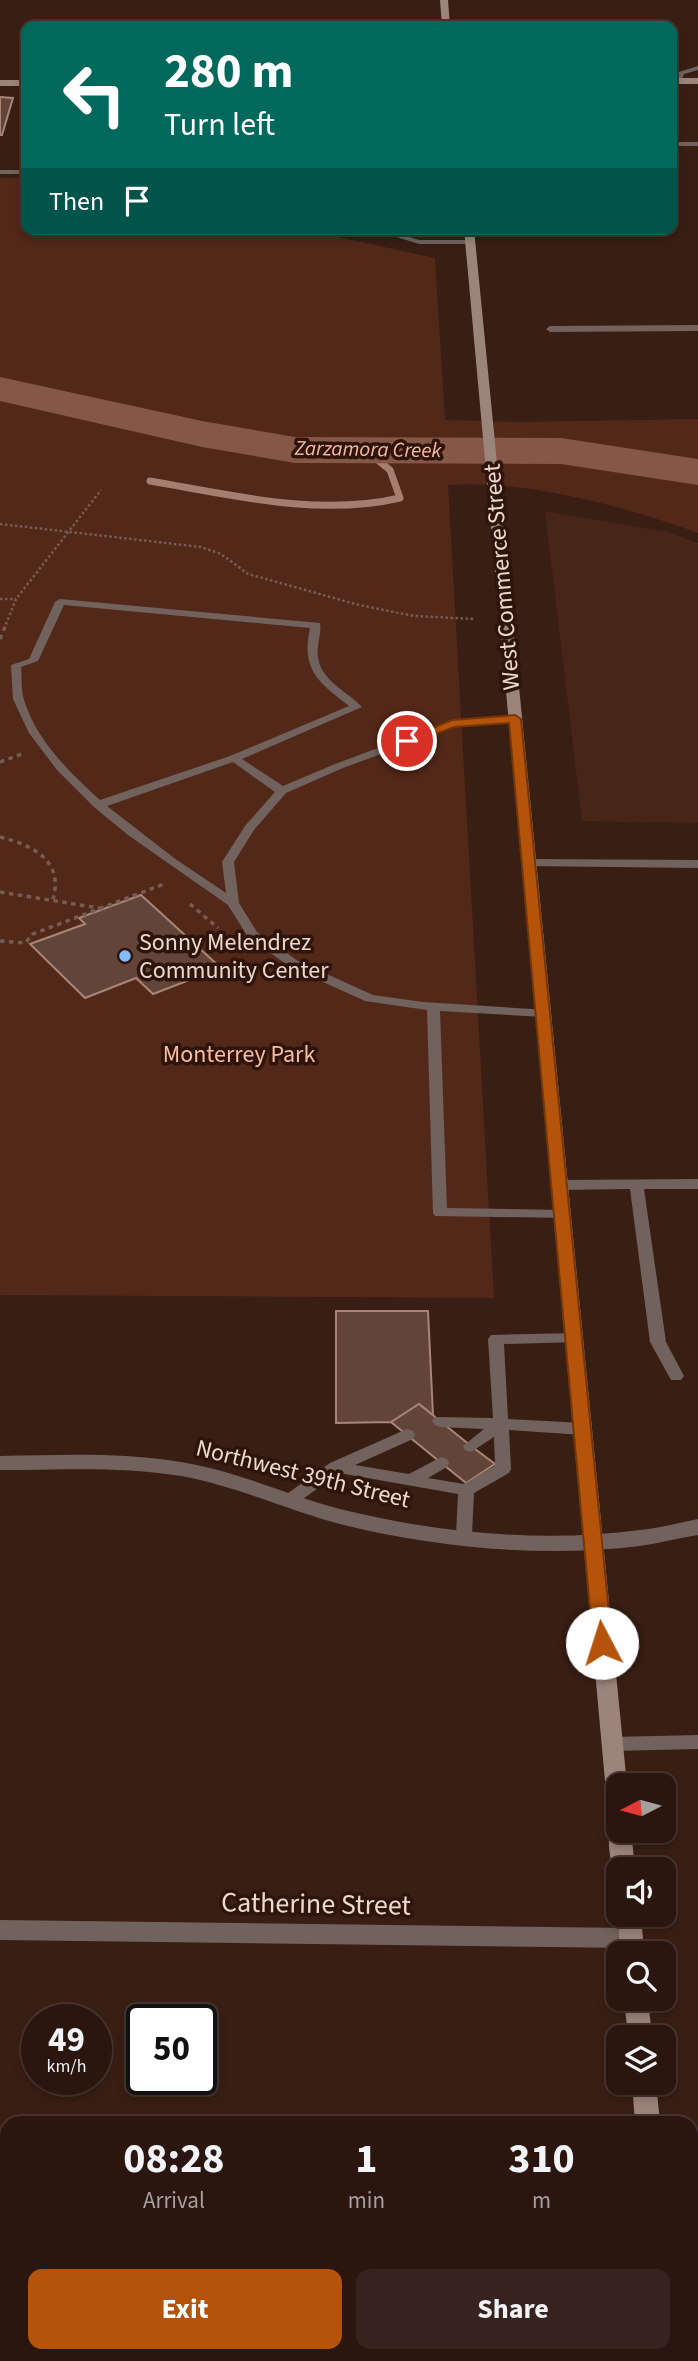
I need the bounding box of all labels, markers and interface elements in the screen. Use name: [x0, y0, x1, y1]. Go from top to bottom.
text: 280 m: [164, 37, 293, 107]
icon: left: [49, 49, 140, 140]
text: Turn left: [164, 102, 275, 148]
icon: arrive: [118, 182, 156, 220]
text: Then: [49, 183, 104, 220]
water label: Zarzamora Creek: [293, 433, 443, 465]
street label: West Commerce Street: [475, 462, 529, 692]
pin: [377, 711, 437, 771]
icon: arrive: [388, 722, 426, 760]
place label: Sonny Melendrez Community Center: [139, 925, 329, 988]
marker: Sonny Melendrez Community Center: [117, 948, 133, 964]
park label: Monterrey Park: [163, 1037, 315, 1072]
street label: Northwest 39th Street: [192, 1430, 414, 1518]
position arrow: [565, 1606, 639, 1680]
north arrow: [606, 1773, 676, 1843]
map controls: [606, 1773, 676, 2095]
button: sound: [606, 1857, 676, 1927]
street label: Catherine Street: [221, 1882, 412, 1926]
button: search: [606, 1941, 676, 2011]
speed limit sign: 50: [126, 2004, 217, 2095]
text: 49: [48, 2015, 85, 2065]
button: layers: [606, 2025, 676, 2095]
text: km/h: [47, 2054, 86, 2079]
text: 08:28: [123, 2129, 225, 2189]
text: 1: [355, 2129, 377, 2189]
text: 310: [508, 2129, 575, 2189]
text: Arrival: [143, 2184, 205, 2217]
text: min: [348, 2184, 385, 2217]
text: m: [532, 2184, 551, 2217]
button: Exit: [28, 2269, 342, 2349]
button: Share: [356, 2269, 670, 2349]

